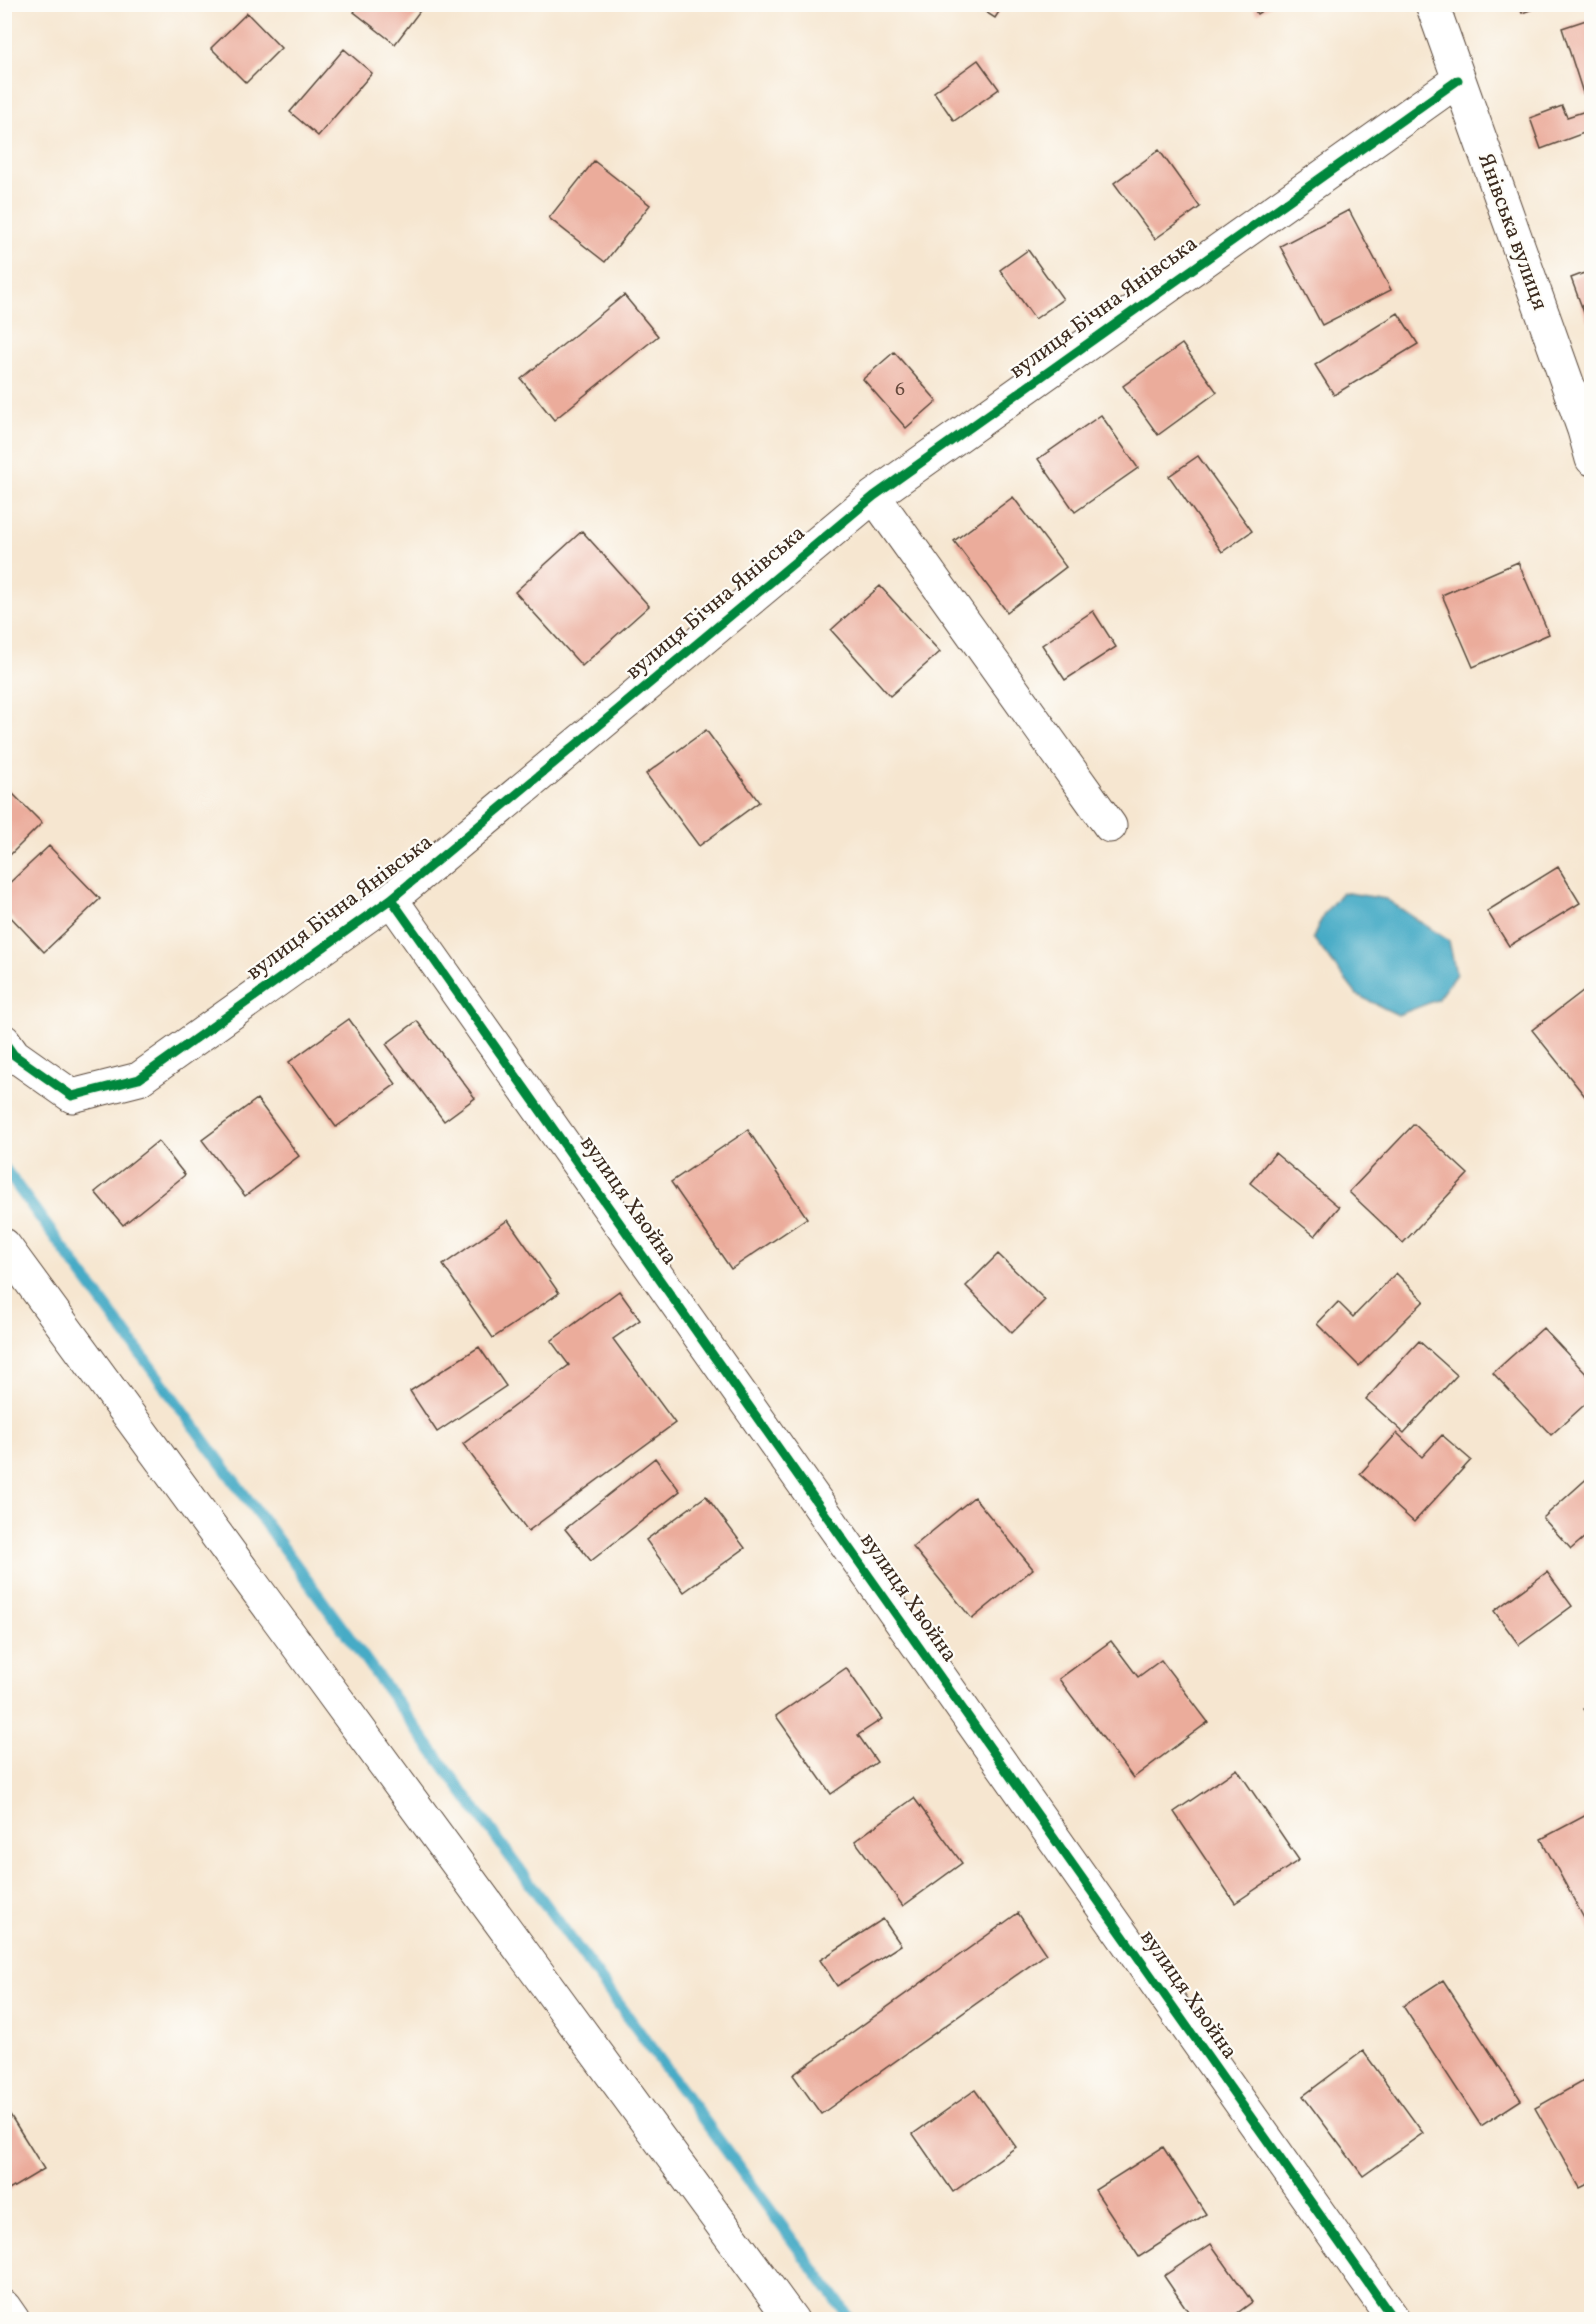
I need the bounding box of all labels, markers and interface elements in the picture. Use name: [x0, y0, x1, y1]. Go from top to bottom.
street label: Янівська вулиця: [1469, 149, 1555, 315]
street label: вулиця Бічна Янівська: [1004, 229, 1205, 387]
house number: 6: [895, 376, 905, 404]
street label: вулиця Бічна Янівська: [620, 518, 813, 687]
street label: вулиця Бічна Янівська: [240, 828, 440, 988]
street label: вулиця Хвойна: [572, 1130, 684, 1272]
street label: вулиця Хвойна: [852, 1527, 964, 1669]
street label: вулиця Хвойна: [1132, 1924, 1244, 2066]

